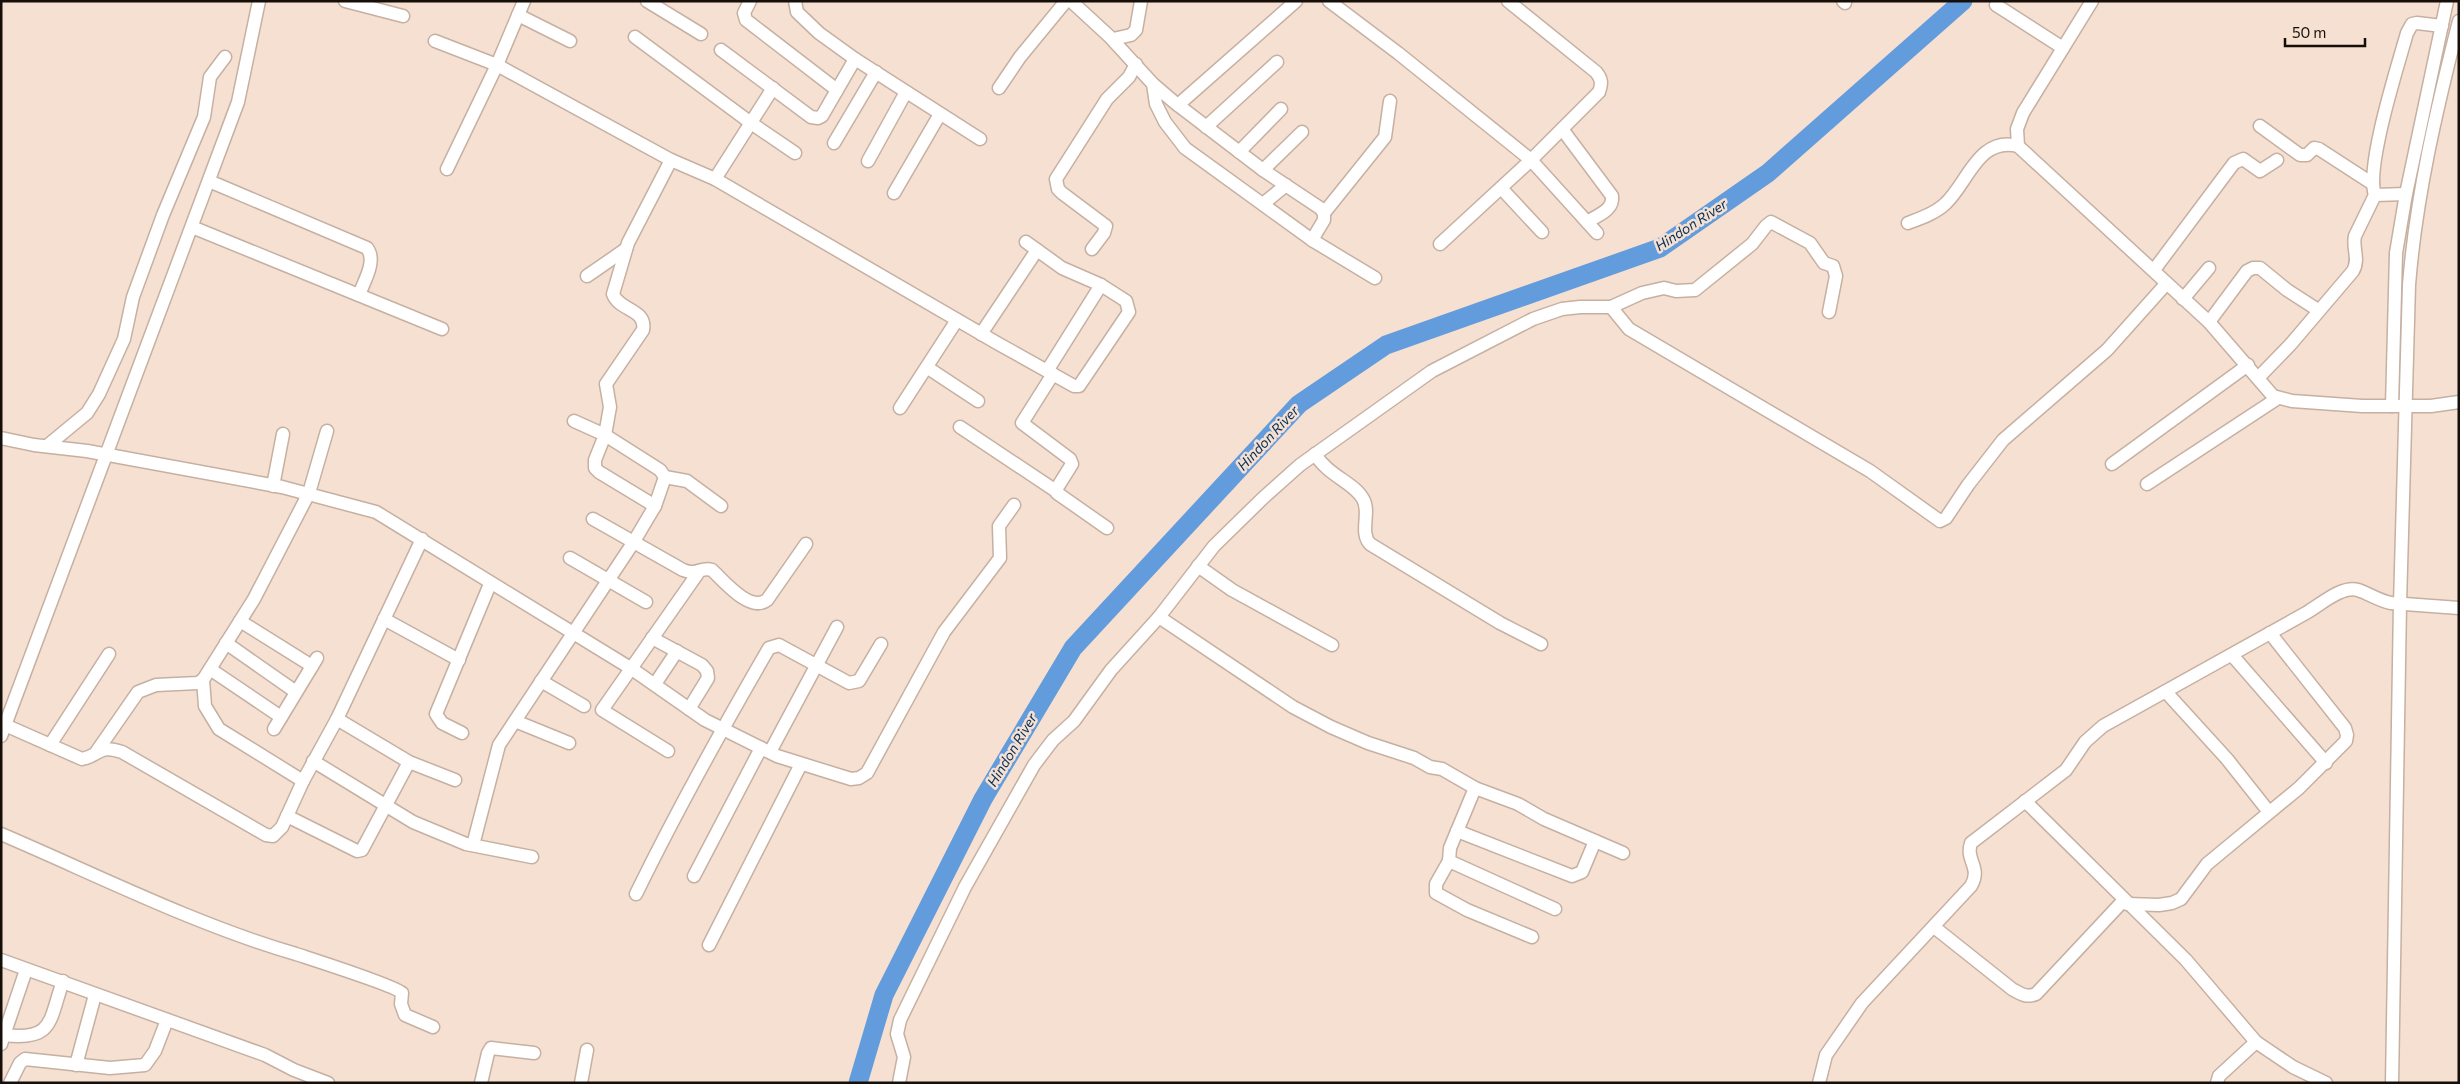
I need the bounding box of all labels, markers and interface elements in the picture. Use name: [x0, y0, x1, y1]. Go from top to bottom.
scale bar: [2285, 15, 2365, 47]
text: 50 m: [2292, 23, 2326, 41]
water label: Hindon River: [1652, 195, 1730, 254]
water label: Hindon River: [1233, 401, 1302, 474]
water label: Hindon River: [983, 710, 1040, 789]

